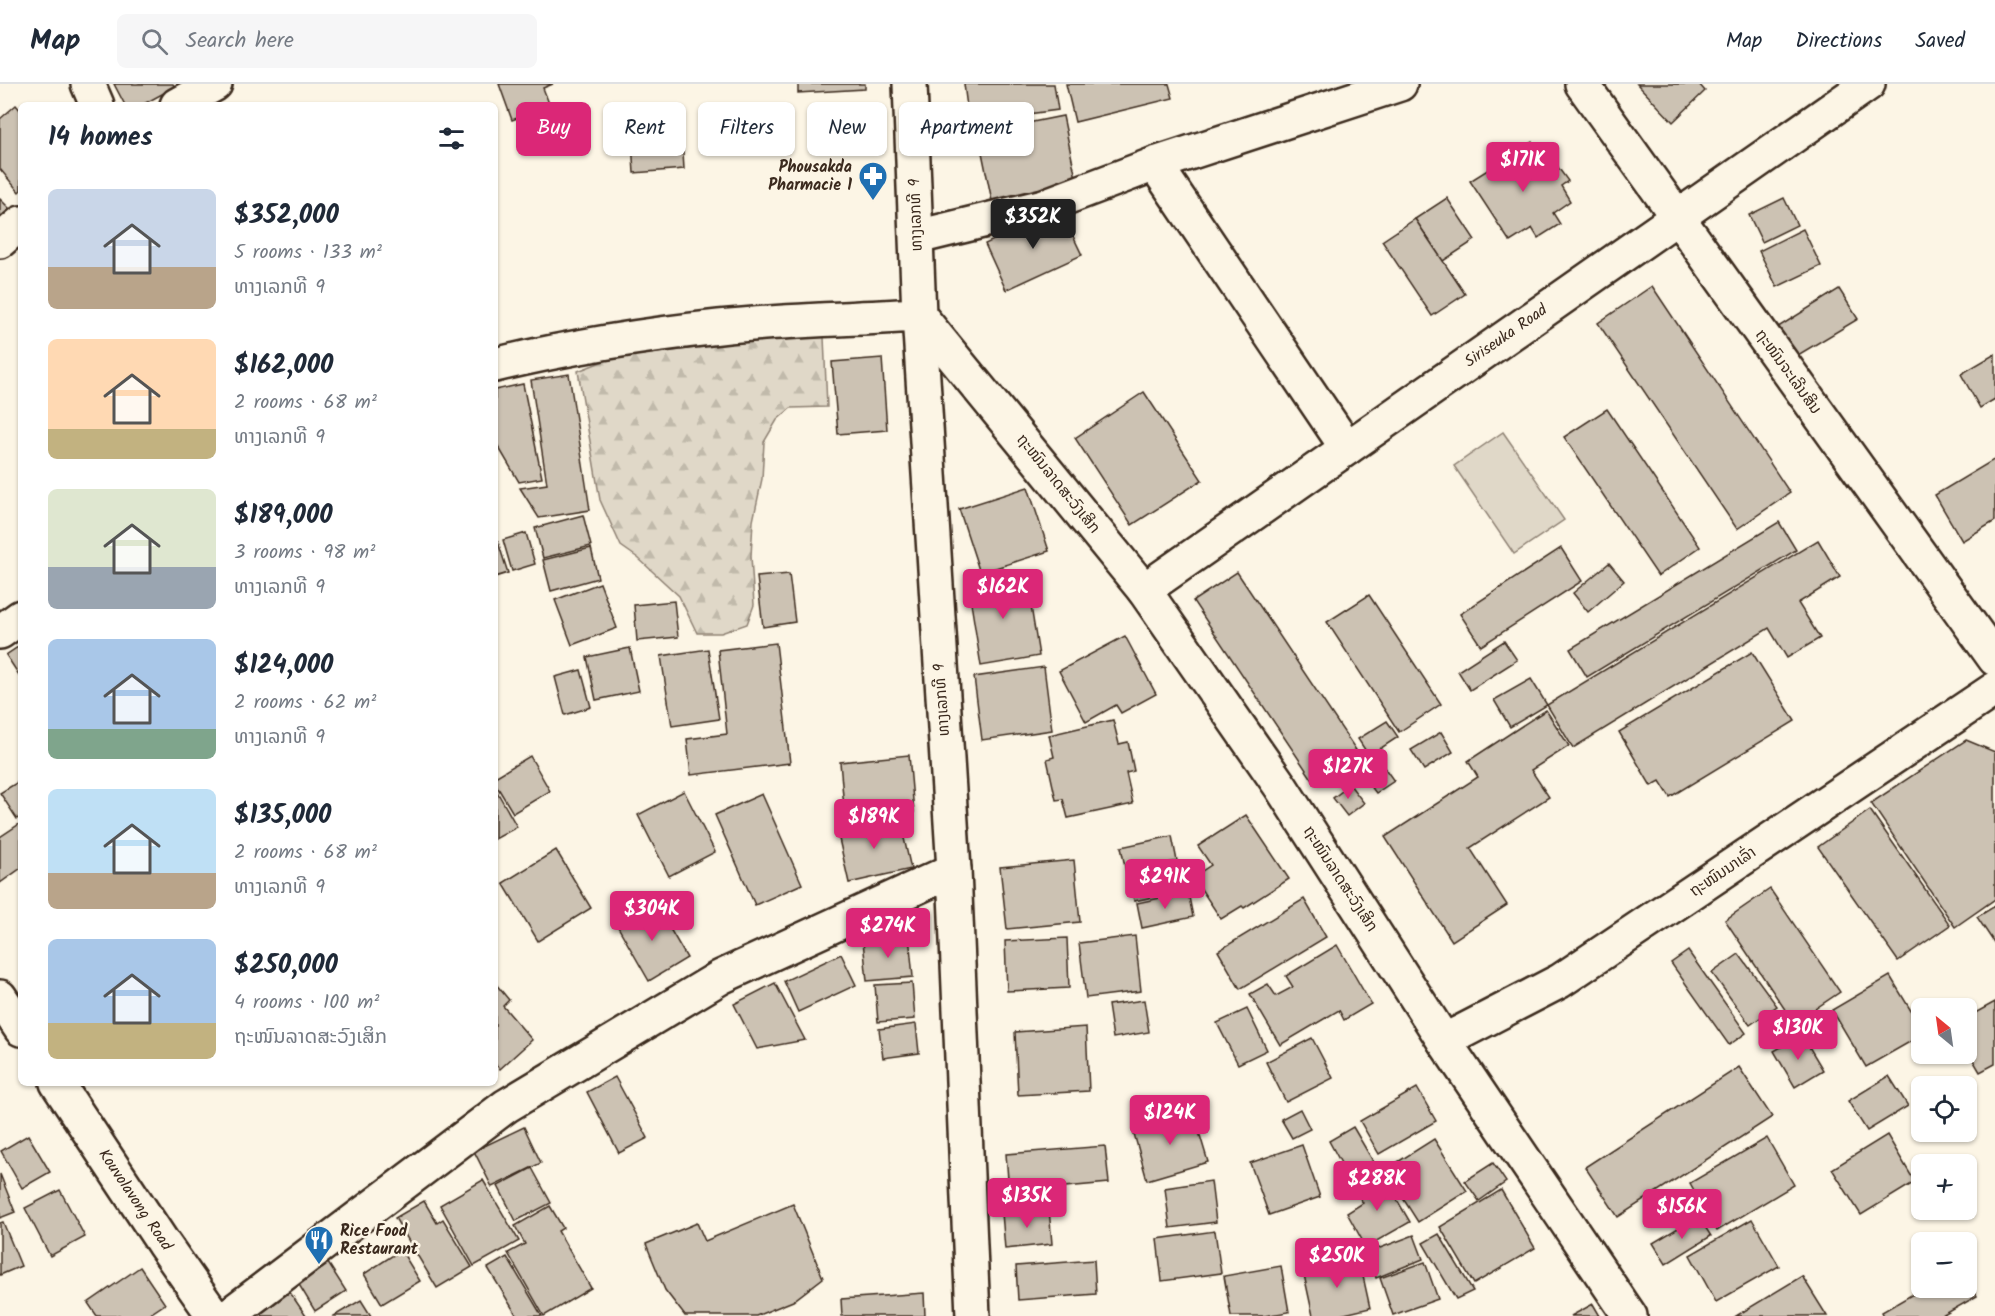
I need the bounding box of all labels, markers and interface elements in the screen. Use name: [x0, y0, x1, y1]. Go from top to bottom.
search box: [117, 14, 537, 68]
text: Map: [30, 19, 81, 64]
text: Search here: [186, 24, 294, 59]
icon: search: [138, 25, 171, 58]
text: Map: [1726, 25, 1762, 58]
text: Directions: [1795, 25, 1882, 58]
text: Saved: [1915, 25, 1965, 58]
chip: Buy: [516, 102, 591, 156]
chip: Rent: [603, 102, 686, 156]
chip: Filters: [698, 102, 795, 156]
chip: New: [807, 102, 887, 156]
chip: Apartment: [899, 102, 1034, 156]
text: 14 homes: [48, 117, 153, 159]
icon: filters: [435, 122, 468, 155]
pin: $171K: [1481, 142, 1565, 193]
text: $171K: [1500, 145, 1546, 177]
place label: Phousakda Pharmacie 1: [768, 155, 852, 198]
pharmacy icon: Phousakda Pharmacie 1: [857, 160, 889, 202]
street label: ທາງເລກທີ 9: [902, 178, 930, 252]
text: $352,000: [234, 195, 339, 237]
pin: $352K: [991, 199, 1075, 250]
text: $352K: [1005, 202, 1061, 234]
icon: home: [96, 213, 168, 285]
text: 5 rooms · 133 m²: [234, 237, 382, 269]
text: ທາງເລກທີ 9: [234, 272, 325, 304]
street label: Siriseuka Road: [1459, 297, 1554, 374]
street label: ຖະໜົນຈະເລີນສິນ: [1748, 324, 1828, 420]
text: $162,000: [234, 345, 333, 387]
icon: home: [96, 363, 168, 435]
text: 2 rooms · 68 m²: [234, 387, 377, 419]
text: ທາງເລກທີ 9: [234, 422, 325, 454]
street label: ຖະໜົນລາດສະວົງເສິກ: [1010, 429, 1106, 539]
text: $189,000: [234, 495, 333, 537]
icon: home: [96, 513, 168, 585]
text: 3 rooms · 98 m²: [234, 537, 375, 569]
pin: $162K: [961, 569, 1045, 620]
text: ທາງເລກທີ 9: [234, 572, 325, 604]
text: $162K: [977, 572, 1029, 604]
text: $124,000: [234, 645, 333, 687]
icon: home: [96, 663, 168, 735]
street label: ທາງເລກທີ 9: [927, 663, 957, 737]
text: 2 rooms · 62 m²: [234, 687, 376, 719]
text: ທາງເລກທີ 9: [234, 722, 325, 754]
pin: $127K: [1306, 749, 1390, 800]
text: $127K: [1322, 752, 1374, 784]
text: $135,000: [234, 795, 331, 837]
pin: $189K: [832, 799, 916, 850]
text: $189K: [848, 802, 900, 834]
icon: home: [96, 813, 168, 885]
street label: ຖະໜົນລາດສະວົງເສິກ: [1296, 821, 1384, 937]
text: 2 rooms · 68 m²: [234, 837, 377, 869]
street label: ຖະໜົນນາເລົ່າ: [1685, 840, 1761, 904]
pin: $291K: [1123, 859, 1207, 910]
text: $291K: [1139, 862, 1191, 894]
text: ທາງເລກທີ 9: [234, 872, 325, 904]
pin: $304K: [610, 891, 694, 942]
text: $304K: [624, 894, 680, 926]
pin: $274K: [846, 908, 930, 959]
text: $274K: [860, 911, 916, 943]
text: $250,000: [234, 945, 338, 987]
icon: home: [96, 963, 168, 1035]
text: 4 rooms · 100 m²: [234, 987, 379, 1019]
north arrow: [1911, 998, 1977, 1064]
map controls: [1911, 998, 1977, 1298]
pin: $130K: [1756, 1010, 1840, 1061]
text: $130K: [1772, 1013, 1824, 1045]
text: ຖະໜົນລາດສະວົງເສິກ: [234, 1022, 387, 1054]
button: locate: [1911, 1076, 1977, 1142]
pin: $124K: [1128, 1095, 1212, 1146]
text: $124K: [1144, 1098, 1196, 1130]
street label: Kouvolavong Road: [92, 1144, 179, 1257]
button: +: [1911, 1154, 1977, 1220]
pin: $288K: [1335, 1161, 1419, 1212]
text: $288K: [1347, 1164, 1407, 1196]
pin: $135K: [985, 1178, 1069, 1229]
text: $135K: [1002, 1181, 1052, 1213]
pin: $156K: [1640, 1189, 1724, 1240]
text: $156K: [1657, 1192, 1707, 1224]
place label: Rice Food Restaurant: [340, 1219, 419, 1262]
restaurant icon: Rice Food Restaurant: [303, 1224, 335, 1266]
button: −: [1911, 1232, 1977, 1298]
pin: $250K: [1295, 1238, 1379, 1289]
text: $250K: [1309, 1241, 1365, 1273]

